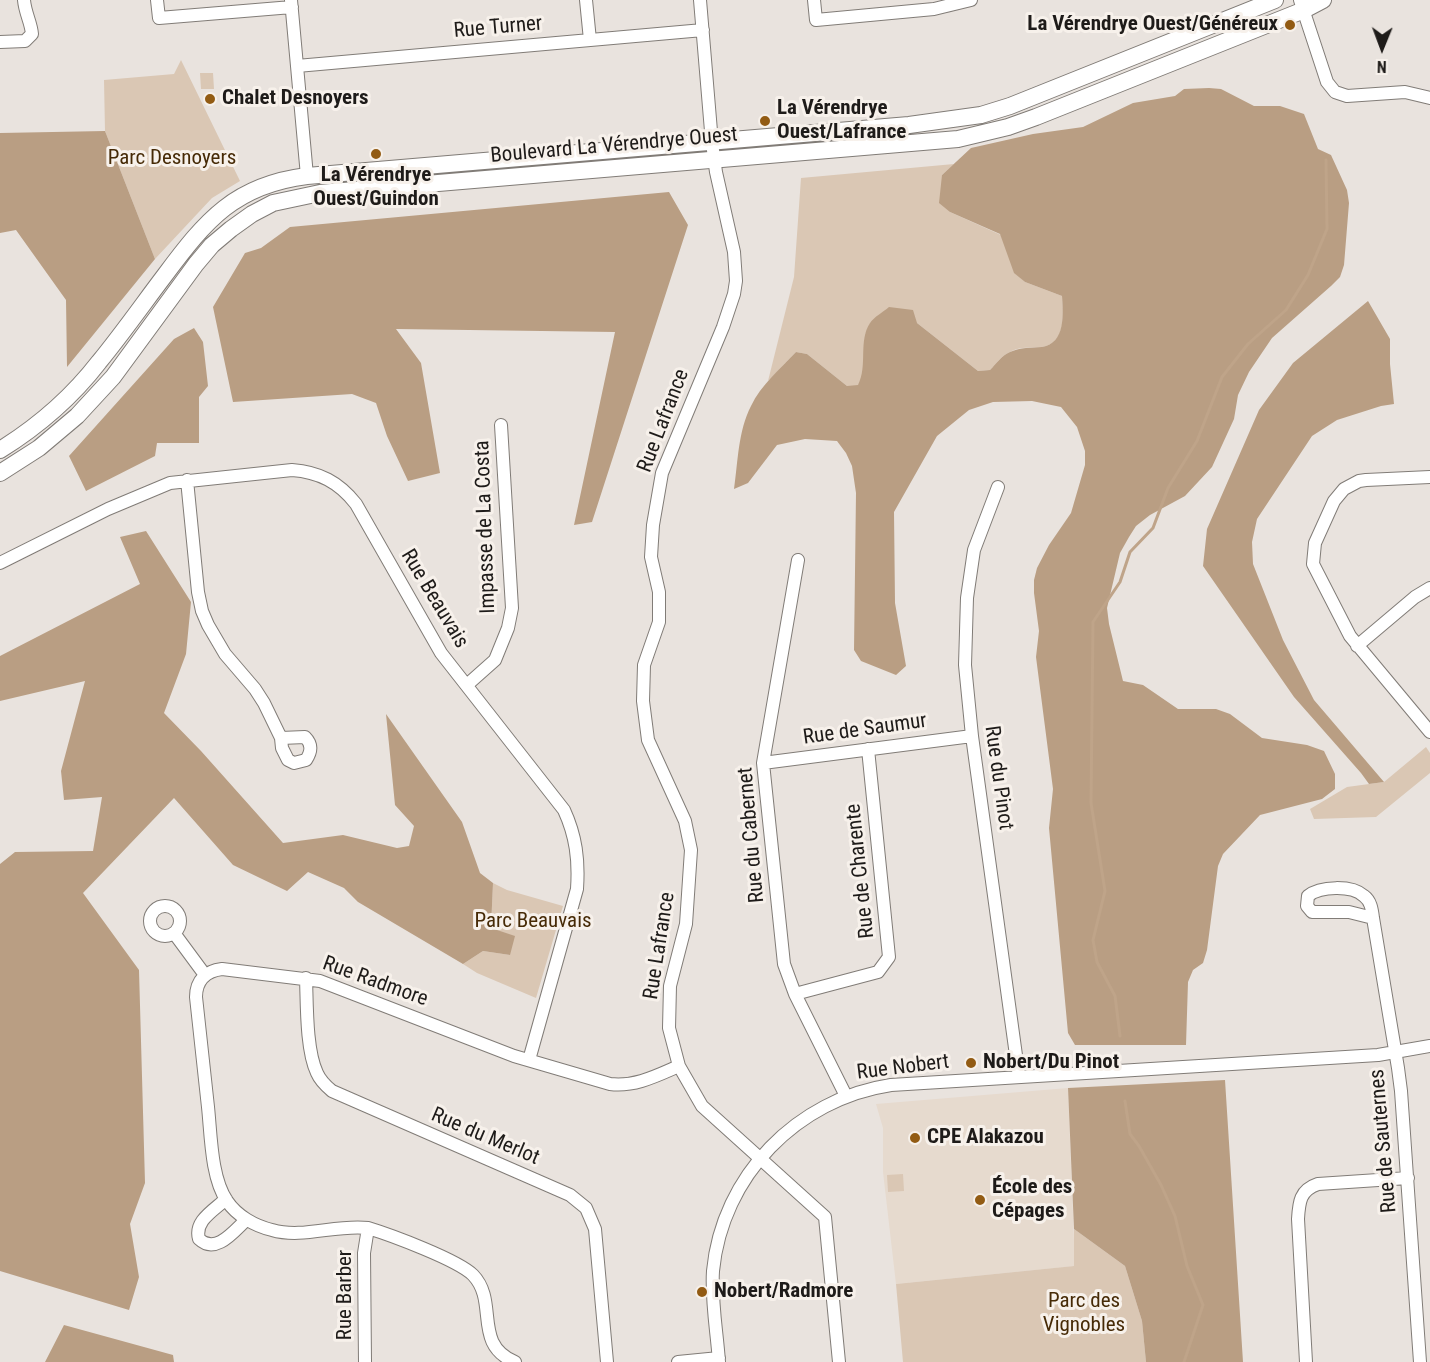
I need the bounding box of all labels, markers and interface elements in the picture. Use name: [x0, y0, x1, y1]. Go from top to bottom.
street label: Rue Turner: [453, 12, 543, 44]
place label: La Vérendrye Ouest/Généreux: [1027, 12, 1278, 38]
marker: La Vérendrye Ouest/Généreux: [1283, 18, 1297, 32]
north arrow: [1352, 18, 1412, 78]
text: N: [1377, 57, 1387, 76]
place label: Chalet Desnoyers: [222, 86, 369, 112]
marker: Chalet Desnoyers: [203, 92, 217, 106]
place label: La Vérendrye Ouest/Lafrance: [777, 96, 906, 146]
marker: La Vérendrye Ouest/Lafrance: [758, 114, 772, 128]
street label: Boulevard La Vérendrye Ouest: [489, 123, 739, 169]
park label: Parc Desnoyers: [108, 146, 236, 172]
marker: La Vérendrye Ouest/Guindon: [369, 147, 383, 161]
place label: La Vérendrye Ouest/Guindon: [313, 163, 439, 213]
street label: Rue Lafrance: [633, 366, 695, 476]
street label: Impasse de La Costa: [470, 440, 502, 614]
street label: Rue Beauvais: [395, 545, 473, 653]
street label: Rue de Saumur: [802, 709, 928, 751]
street label: Rue du Pinot: [978, 724, 1018, 832]
street label: Rue du Cabernet: [734, 766, 770, 904]
street label: Rue de Charente: [841, 802, 881, 940]
street label: Rue Lafrance: [639, 890, 681, 1002]
park label: Parc Beauvais: [474, 909, 592, 935]
street label: Rue Radmore: [319, 951, 431, 1013]
street label: Rue Nobert: [855, 1050, 951, 1086]
place label: Nobert/Du Pinot: [983, 1050, 1119, 1076]
marker: Nobert/Du Pinot: [964, 1056, 978, 1070]
street label: Rue de Sauternes: [1365, 1068, 1403, 1214]
street label: Rue du Merlot: [427, 1103, 543, 1171]
place label: CPE Alakazou: [927, 1125, 1044, 1151]
marker: CPE Alakazou: [908, 1131, 922, 1145]
place label: École des Cépages: [992, 1175, 1072, 1225]
marker: École des Cépages: [973, 1193, 987, 1207]
street label: Rue Barber: [333, 1250, 359, 1340]
place label: Nobert/Radmore: [714, 1279, 853, 1305]
marker: Nobert/Radmore: [695, 1285, 709, 1299]
park label: Parc des Vignobles: [1043, 1289, 1125, 1339]

